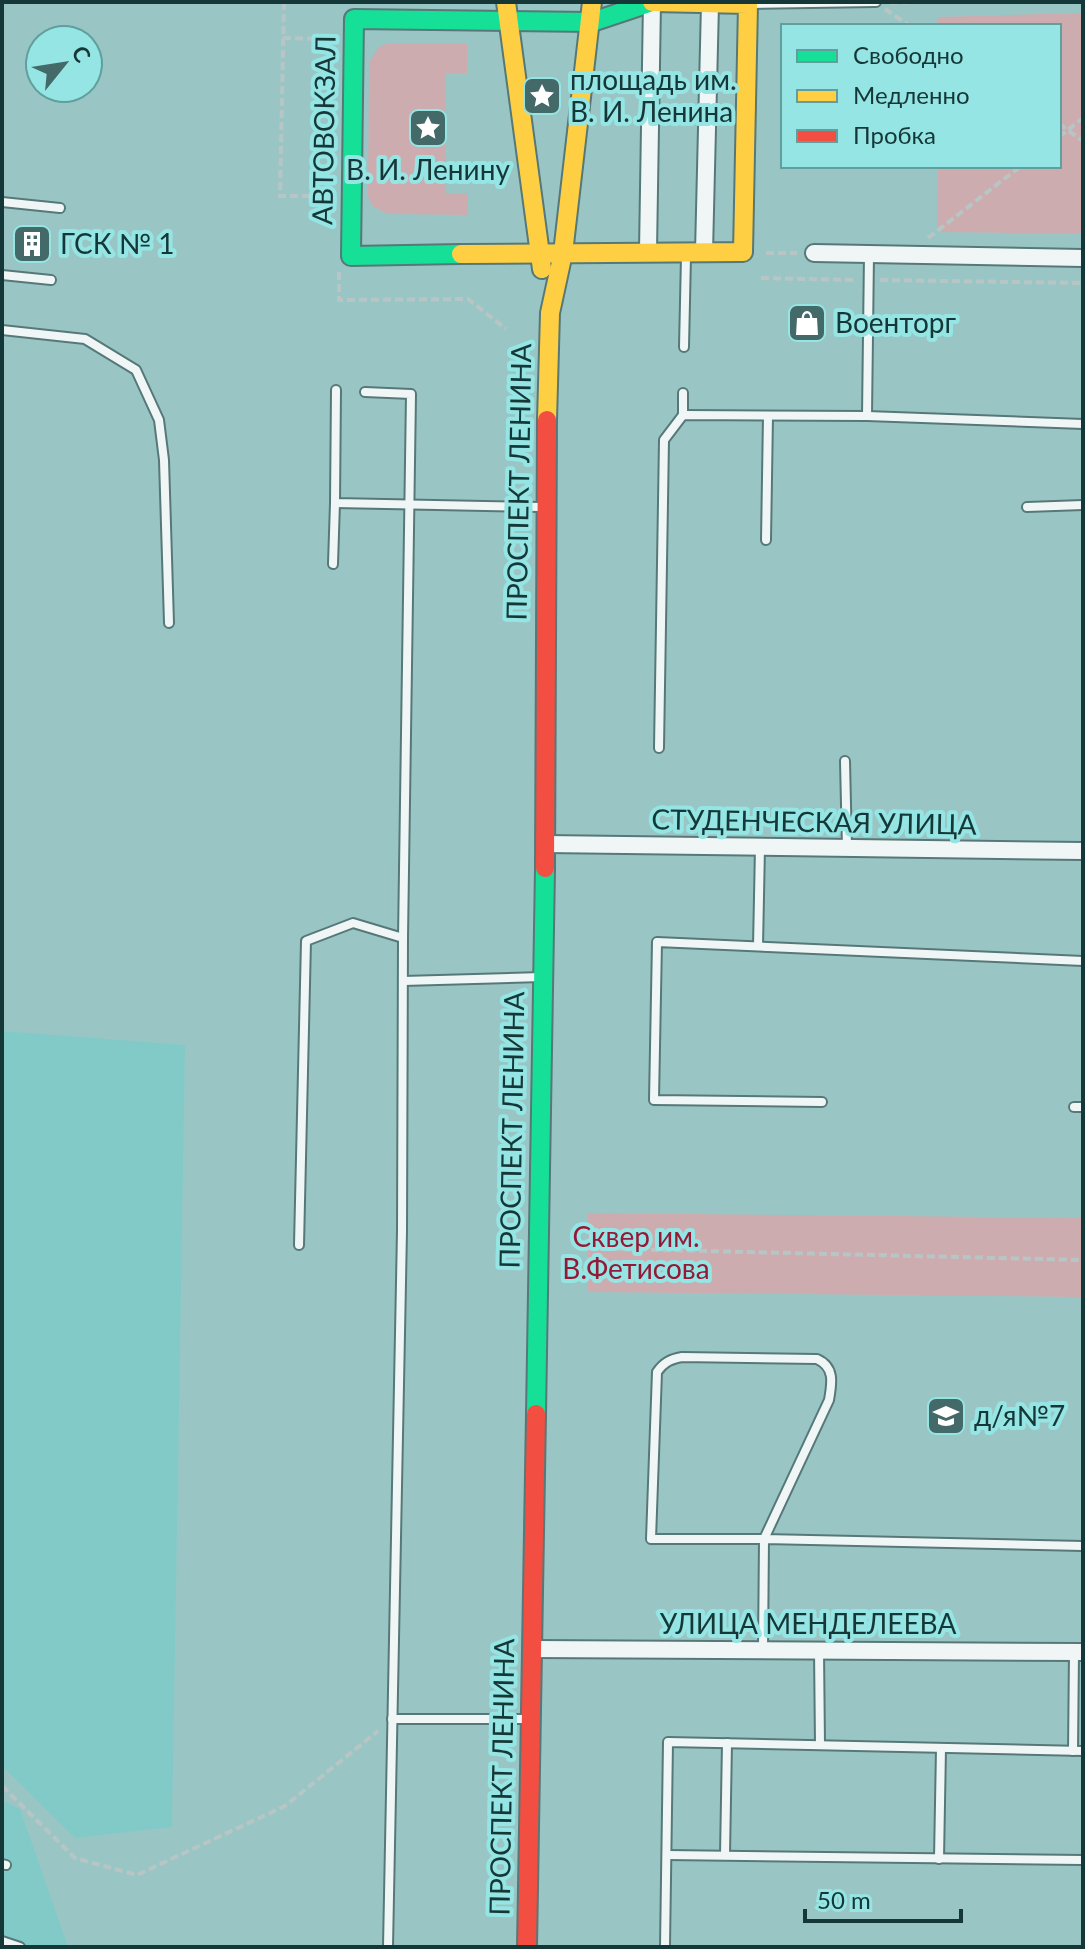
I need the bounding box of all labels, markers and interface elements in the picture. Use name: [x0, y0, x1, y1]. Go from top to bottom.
north arrow: [24, 24, 104, 104]
legend: [781, 24, 1061, 168]
street label: АВТОВОКЗАЛ: [304, 35, 342, 225]
text: Свободно: [853, 40, 964, 69]
text: С: [66, 41, 97, 67]
place label: площадь им. В. И. Ленина: [570, 62, 737, 128]
place icon: площадь им. В. И. Ленина: [521, 75, 563, 117]
text: Медленно: [853, 80, 970, 109]
place icon: В. И. Ленину: [407, 107, 449, 149]
text: Пробка: [853, 120, 936, 149]
place label: В. И. Ленину: [346, 152, 510, 186]
building icon: ГСК № 1: [11, 223, 53, 265]
place label: ГСК № 1: [60, 226, 175, 260]
shop icon: Военторг: [786, 302, 828, 344]
place label: Военторг: [835, 305, 956, 339]
street label: ПРОСПЕКТ ЛЕНИНА: [499, 343, 537, 621]
street label: СТУДЕНЧЕСКАЯ УЛИЦА: [651, 801, 977, 841]
street label: ПРОСПЕКТ ЛЕНИНА: [492, 991, 530, 1269]
park label: Сквер им. В.Фетисова: [562, 1219, 710, 1285]
school or university icon: д/я№7: [925, 1395, 967, 1437]
place label: д/я№7: [974, 1398, 1065, 1432]
street label: УЛИЦА МЕНДЕЛЕЕВА: [660, 1606, 956, 1640]
street label: ПРОСПЕКТ ЛЕНИНА: [482, 1638, 520, 1916]
scale bar: [805, 1873, 961, 1923]
text: 50 m: [817, 1885, 871, 1914]

